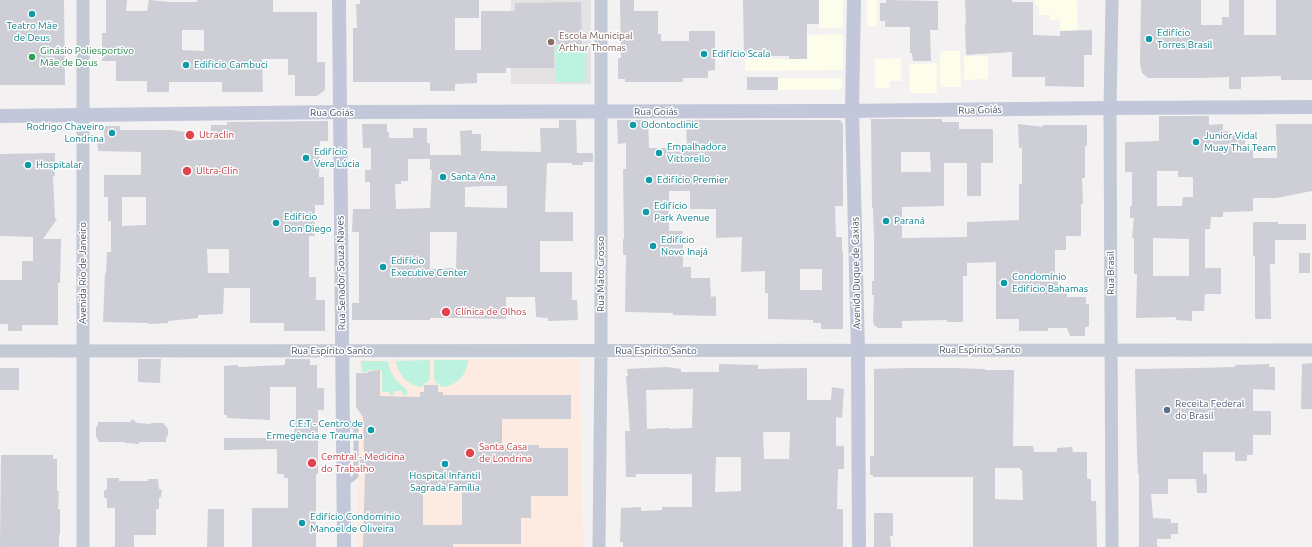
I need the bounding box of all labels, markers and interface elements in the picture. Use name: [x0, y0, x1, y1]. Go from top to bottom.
marker: Teatro Mãe de Deus: [27, 9, 37, 19]
place label: Teatro Mãe de Deus: [7, 20, 57, 44]
place label: Edifício Torres Brasil: [1157, 27, 1212, 50]
place label: Escola Municipal Arthur Thomas: [559, 30, 633, 54]
marker: Edifício Torres Brasil: [1144, 34, 1154, 44]
marker: Escola Municipal Arthur Thomas: [546, 37, 556, 47]
place label: Ginásio Poliesportivo Mãe de Deus: [40, 45, 134, 68]
place label: Edifício Scala: [712, 48, 770, 60]
marker: Edifício Scala: [699, 49, 709, 59]
marker: Ginásio Poliesportivo Mãe de Deus: [27, 52, 37, 62]
place label: Edificio Cambuci: [194, 59, 268, 71]
marker: Edificio Cambuci: [181, 60, 191, 70]
street label: Rua Goiás: [958, 104, 1002, 116]
street label: Rua Goiás: [634, 106, 678, 118]
street label: Rua Goiás: [310, 107, 354, 119]
place label: Odontoclinic: [641, 119, 698, 131]
marker: Odontoclinic: [628, 120, 638, 130]
place label: Rodrigo Chaveiro Londrina: [27, 121, 104, 144]
marker: Rodrigo Chaveiro Londrina: [107, 128, 117, 138]
marker: Utraclin: [184, 129, 196, 141]
place label: Utraclin: [199, 129, 234, 141]
place label: Junior Vidal Muay Thai Team: [1204, 130, 1276, 154]
marker: Junior Vidal Muay Thai Team: [1191, 137, 1201, 147]
place label: Empalhadora Vittorello: [667, 141, 726, 164]
place label: Edifício Vera Lúcia: [314, 146, 360, 170]
marker: Empalhadora Vittorello: [654, 148, 664, 158]
marker: Edifício Vera Lúcia: [301, 153, 311, 163]
place label: Hospitalar: [36, 159, 82, 171]
marker: Hospitalar: [23, 160, 33, 170]
marker: Ultra-Clin: [181, 165, 193, 177]
place label: Ultra-Clin: [196, 165, 238, 177]
place label: Santa Ana: [451, 171, 496, 183]
marker: Santa Ana: [438, 172, 448, 182]
place label: Edifício Premier: [657, 174, 728, 186]
marker: Edifício Premier: [644, 175, 654, 185]
place label: Edifício Park Avenue: [654, 200, 710, 224]
marker: Edifício Park Avenue: [641, 207, 651, 217]
place label: Edifício Don Diego: [284, 211, 332, 234]
place label: Paraná: [894, 215, 925, 227]
street label: Rua Senador Souza Naves: [334, 216, 348, 330]
marker: Paraná: [881, 216, 891, 226]
street label: Avenida Duque de Caxias: [849, 217, 863, 329]
marker: Edifício Don Diego: [271, 218, 281, 228]
street label: Avenida Rio de Janeiro: [77, 222, 89, 324]
place label: Edifício Novo Inajá: [661, 234, 708, 258]
street label: Rua Mato Grosso: [595, 236, 607, 312]
marker: Edifício Novo Inajá: [648, 241, 658, 251]
street label: Rua Brasil: [1105, 251, 1117, 295]
place label: Edifício Executive Center: [391, 255, 467, 278]
marker: Edifício Executive Center: [378, 262, 388, 272]
place label: Condomínio Edifício Bahamas: [1012, 271, 1088, 294]
marker: Condomínio Edifício Bahamas: [999, 278, 1009, 288]
marker: Clínica de Olhos: [440, 306, 452, 318]
place label: Clínica de Olhos: [455, 306, 526, 318]
street label: Rua Espírito Santo: [939, 344, 1021, 356]
street label: Rua Espírito Santo: [291, 345, 373, 357]
street label: Rua Espírito Santo: [615, 345, 697, 357]
place label: Receita Federal do Brasil: [1175, 398, 1244, 422]
marker: Receita Federal do Brasil: [1162, 405, 1172, 415]
place label: C.E.T - Centro de Ermegência e Trauma: [267, 418, 363, 442]
marker: C.E.T - Centro de Ermegência e Trauma: [366, 425, 376, 435]
place label: Santa Casa de Londrina: [479, 441, 532, 464]
marker: Santa Casa de Londrina: [464, 447, 476, 459]
place label: Cemtral - Medicina do Trabalho: [321, 451, 405, 474]
marker: Cemtral - Medicina do Trabalho: [306, 457, 318, 469]
marker: Hospital Infantil Sagrada Família: [440, 459, 450, 469]
place label: Hospital Infantil Sagrada Família: [409, 470, 481, 494]
place label: Edifício Condomínio Manoel de Oliveira: [310, 511, 400, 534]
marker: Edifício Condomínio Manoel de Oliveira: [297, 518, 307, 528]

